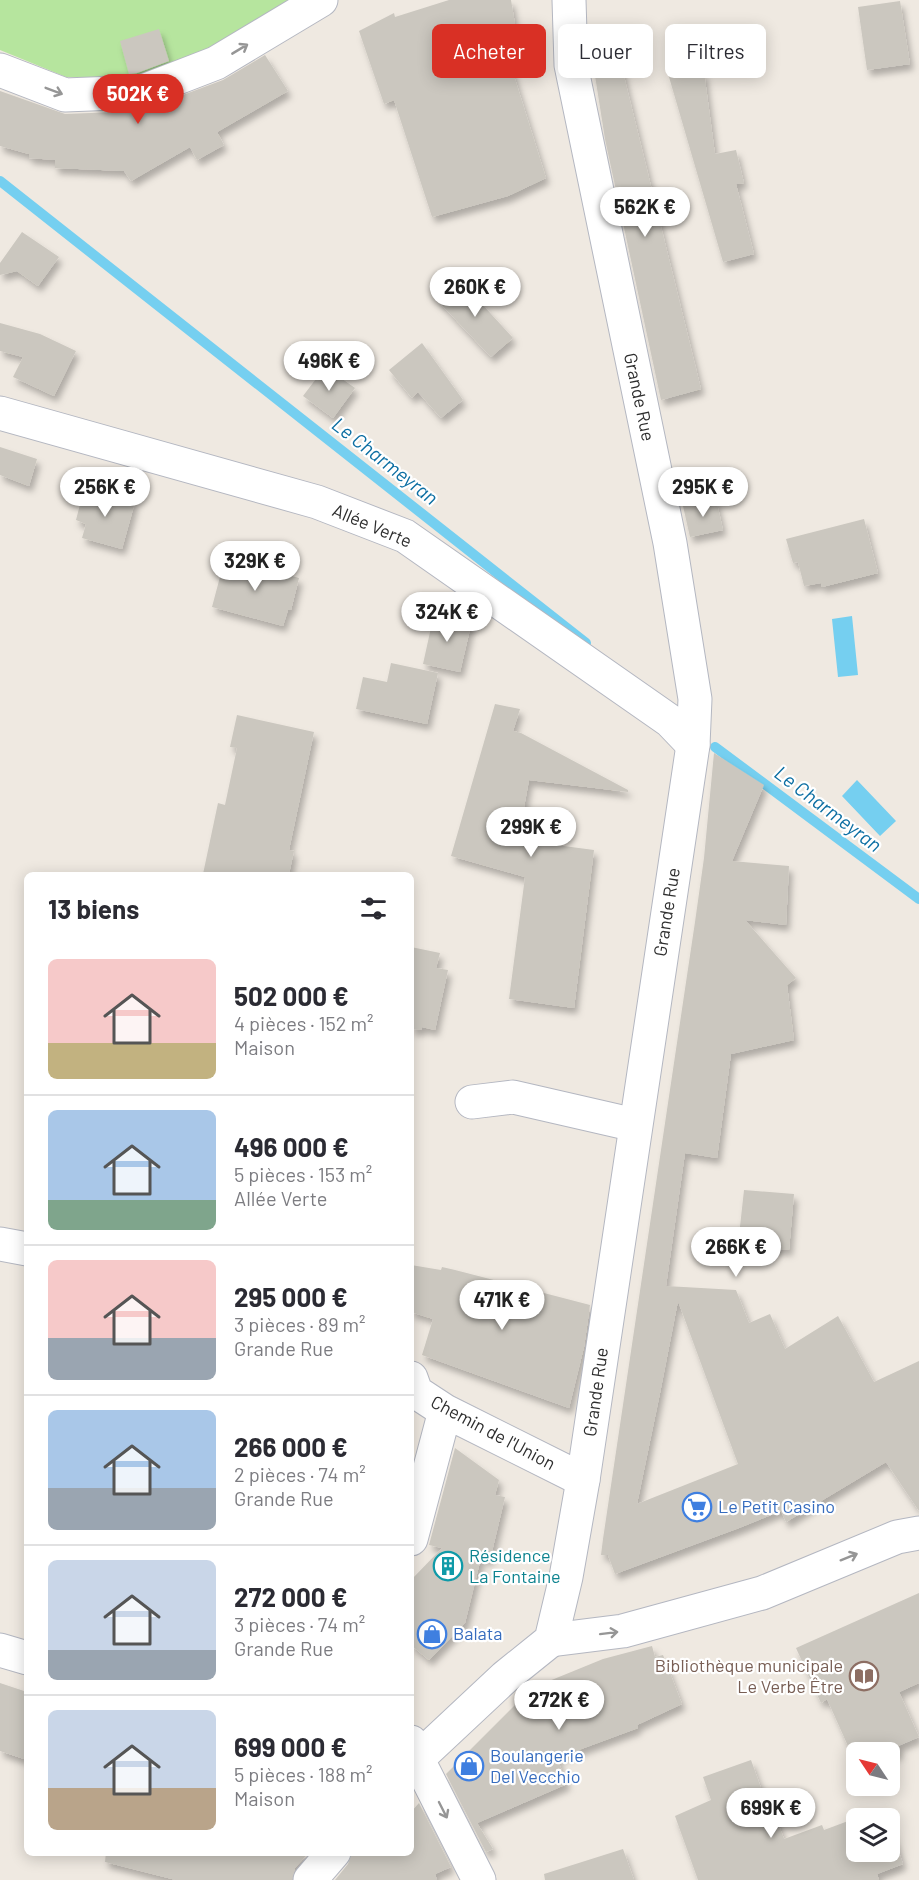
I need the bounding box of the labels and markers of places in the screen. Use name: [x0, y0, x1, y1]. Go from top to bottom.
pin: 502K €: [89, 74, 187, 125]
pin: 562K €: [596, 187, 694, 238]
pin: 260K €: [426, 267, 524, 318]
pin: 496K €: [280, 341, 378, 392]
pin: 256K €: [56, 467, 154, 518]
pin: 295K €: [654, 467, 752, 518]
pin: 329K €: [206, 541, 304, 592]
pin: 324K €: [398, 592, 496, 643]
pin: 299K €: [482, 807, 580, 858]
pin: 266K €: [687, 1227, 785, 1278]
pin: 471K €: [453, 1280, 551, 1331]
supermarket icon: Le Petit Casino: [681, 1491, 713, 1523]
place label: Le Petit Casino: [718, 1495, 835, 1517]
place label: Résidence La Fontaine: [469, 1544, 561, 1587]
building icon: Résidence La Fontaine: [432, 1550, 464, 1582]
shop icon: Balata: [416, 1618, 448, 1650]
place label: Balata: [453, 1622, 502, 1644]
place label: Bibliothèque municipale Le Verbe Être: [655, 1654, 843, 1697]
library icon: Bibliothèque municipale Le Verbe Être: [848, 1660, 880, 1692]
pin: 272K €: [510, 1680, 608, 1731]
place label: Boulangerie Del Vecchio: [490, 1744, 584, 1787]
shop icon: Boulangerie Del Vecchio: [453, 1750, 485, 1782]
pin: 699K €: [722, 1788, 820, 1839]

